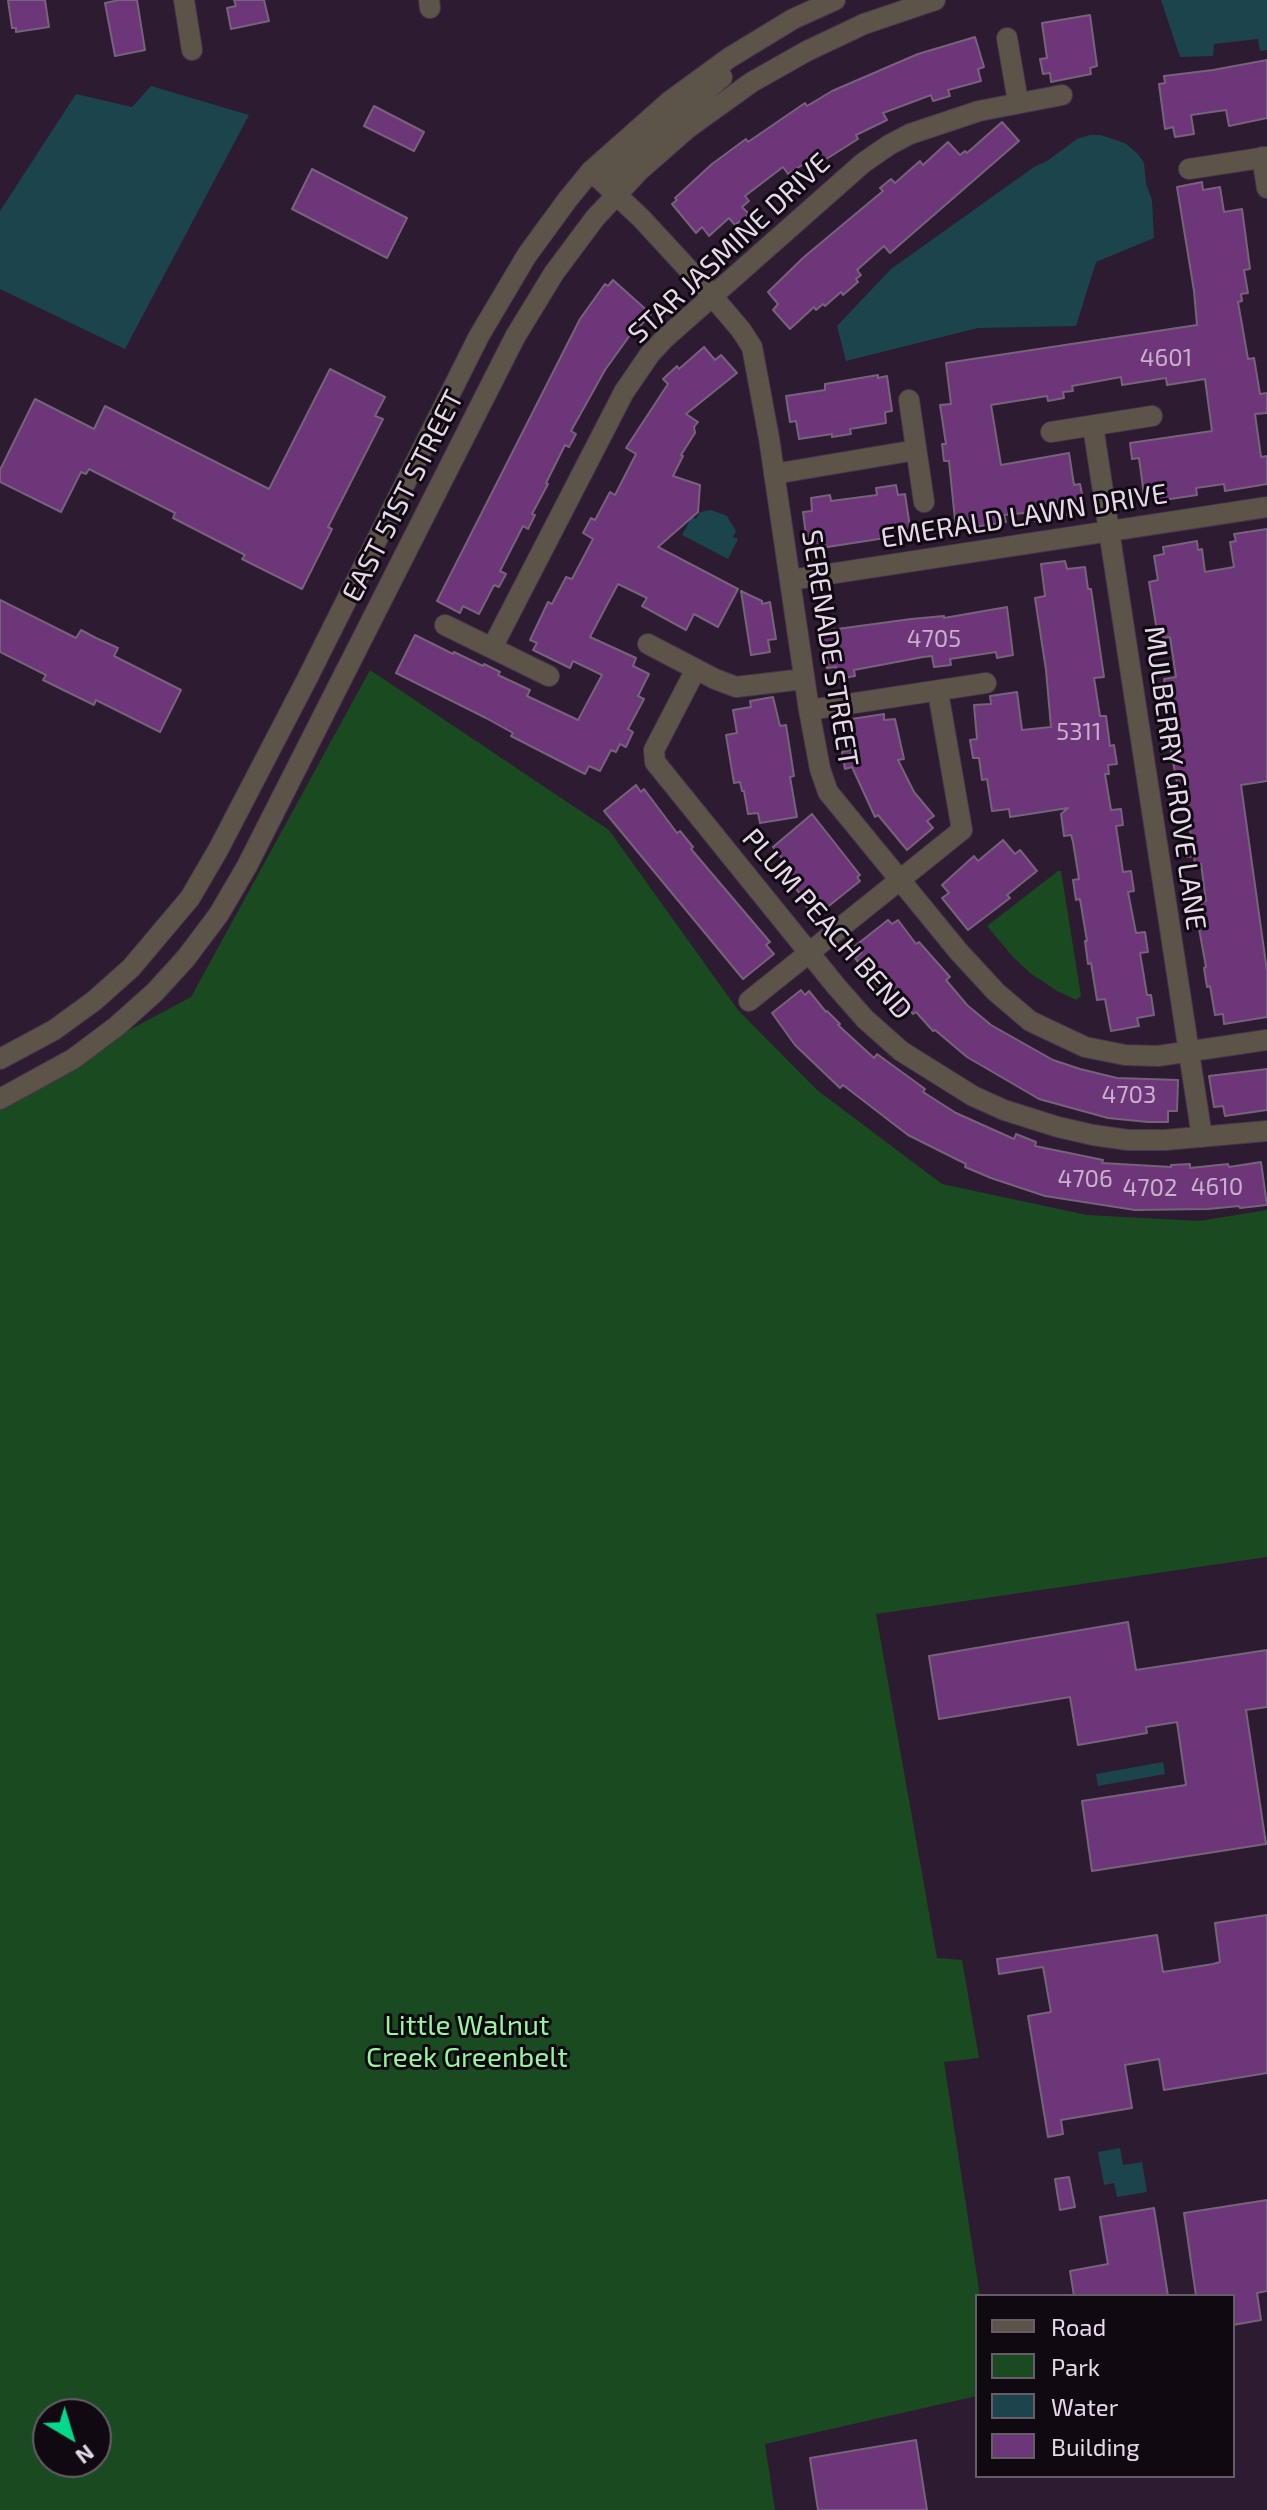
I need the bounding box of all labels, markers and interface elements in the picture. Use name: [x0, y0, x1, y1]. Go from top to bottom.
street label: STAR JASMINE DRIVE: [621, 146, 837, 350]
house number: 4601: [1140, 344, 1192, 372]
street label: EAST 51ST STREET: [335, 385, 471, 607]
street label: EMERALD LAWN DRIVE: [878, 477, 1170, 555]
street label: SERENADE STREET: [795, 527, 865, 769]
street label: MULBERRY GROVE LANE: [1137, 624, 1213, 932]
house number: 4705: [907, 625, 961, 653]
house number: 5311: [1056, 718, 1102, 746]
street label: PLUM PEACH BEND: [735, 822, 919, 1026]
house number: 4703: [1102, 1081, 1156, 1109]
house number: 4706: [1057, 1165, 1113, 1193]
house number: 4610: [1191, 1173, 1243, 1201]
house number: 4702: [1122, 1174, 1178, 1202]
park label: Little Walnut Creek Greenbelt: [366, 2009, 568, 2075]
legend: [975, 2294, 1235, 2478]
text: Road: [1051, 2312, 1106, 2341]
text: Park: [1051, 2352, 1100, 2381]
text: Water: [1051, 2392, 1118, 2421]
north arrow: [32, 2398, 112, 2478]
text: Building: [1051, 2432, 1140, 2461]
text: N: [71, 2440, 100, 2470]

